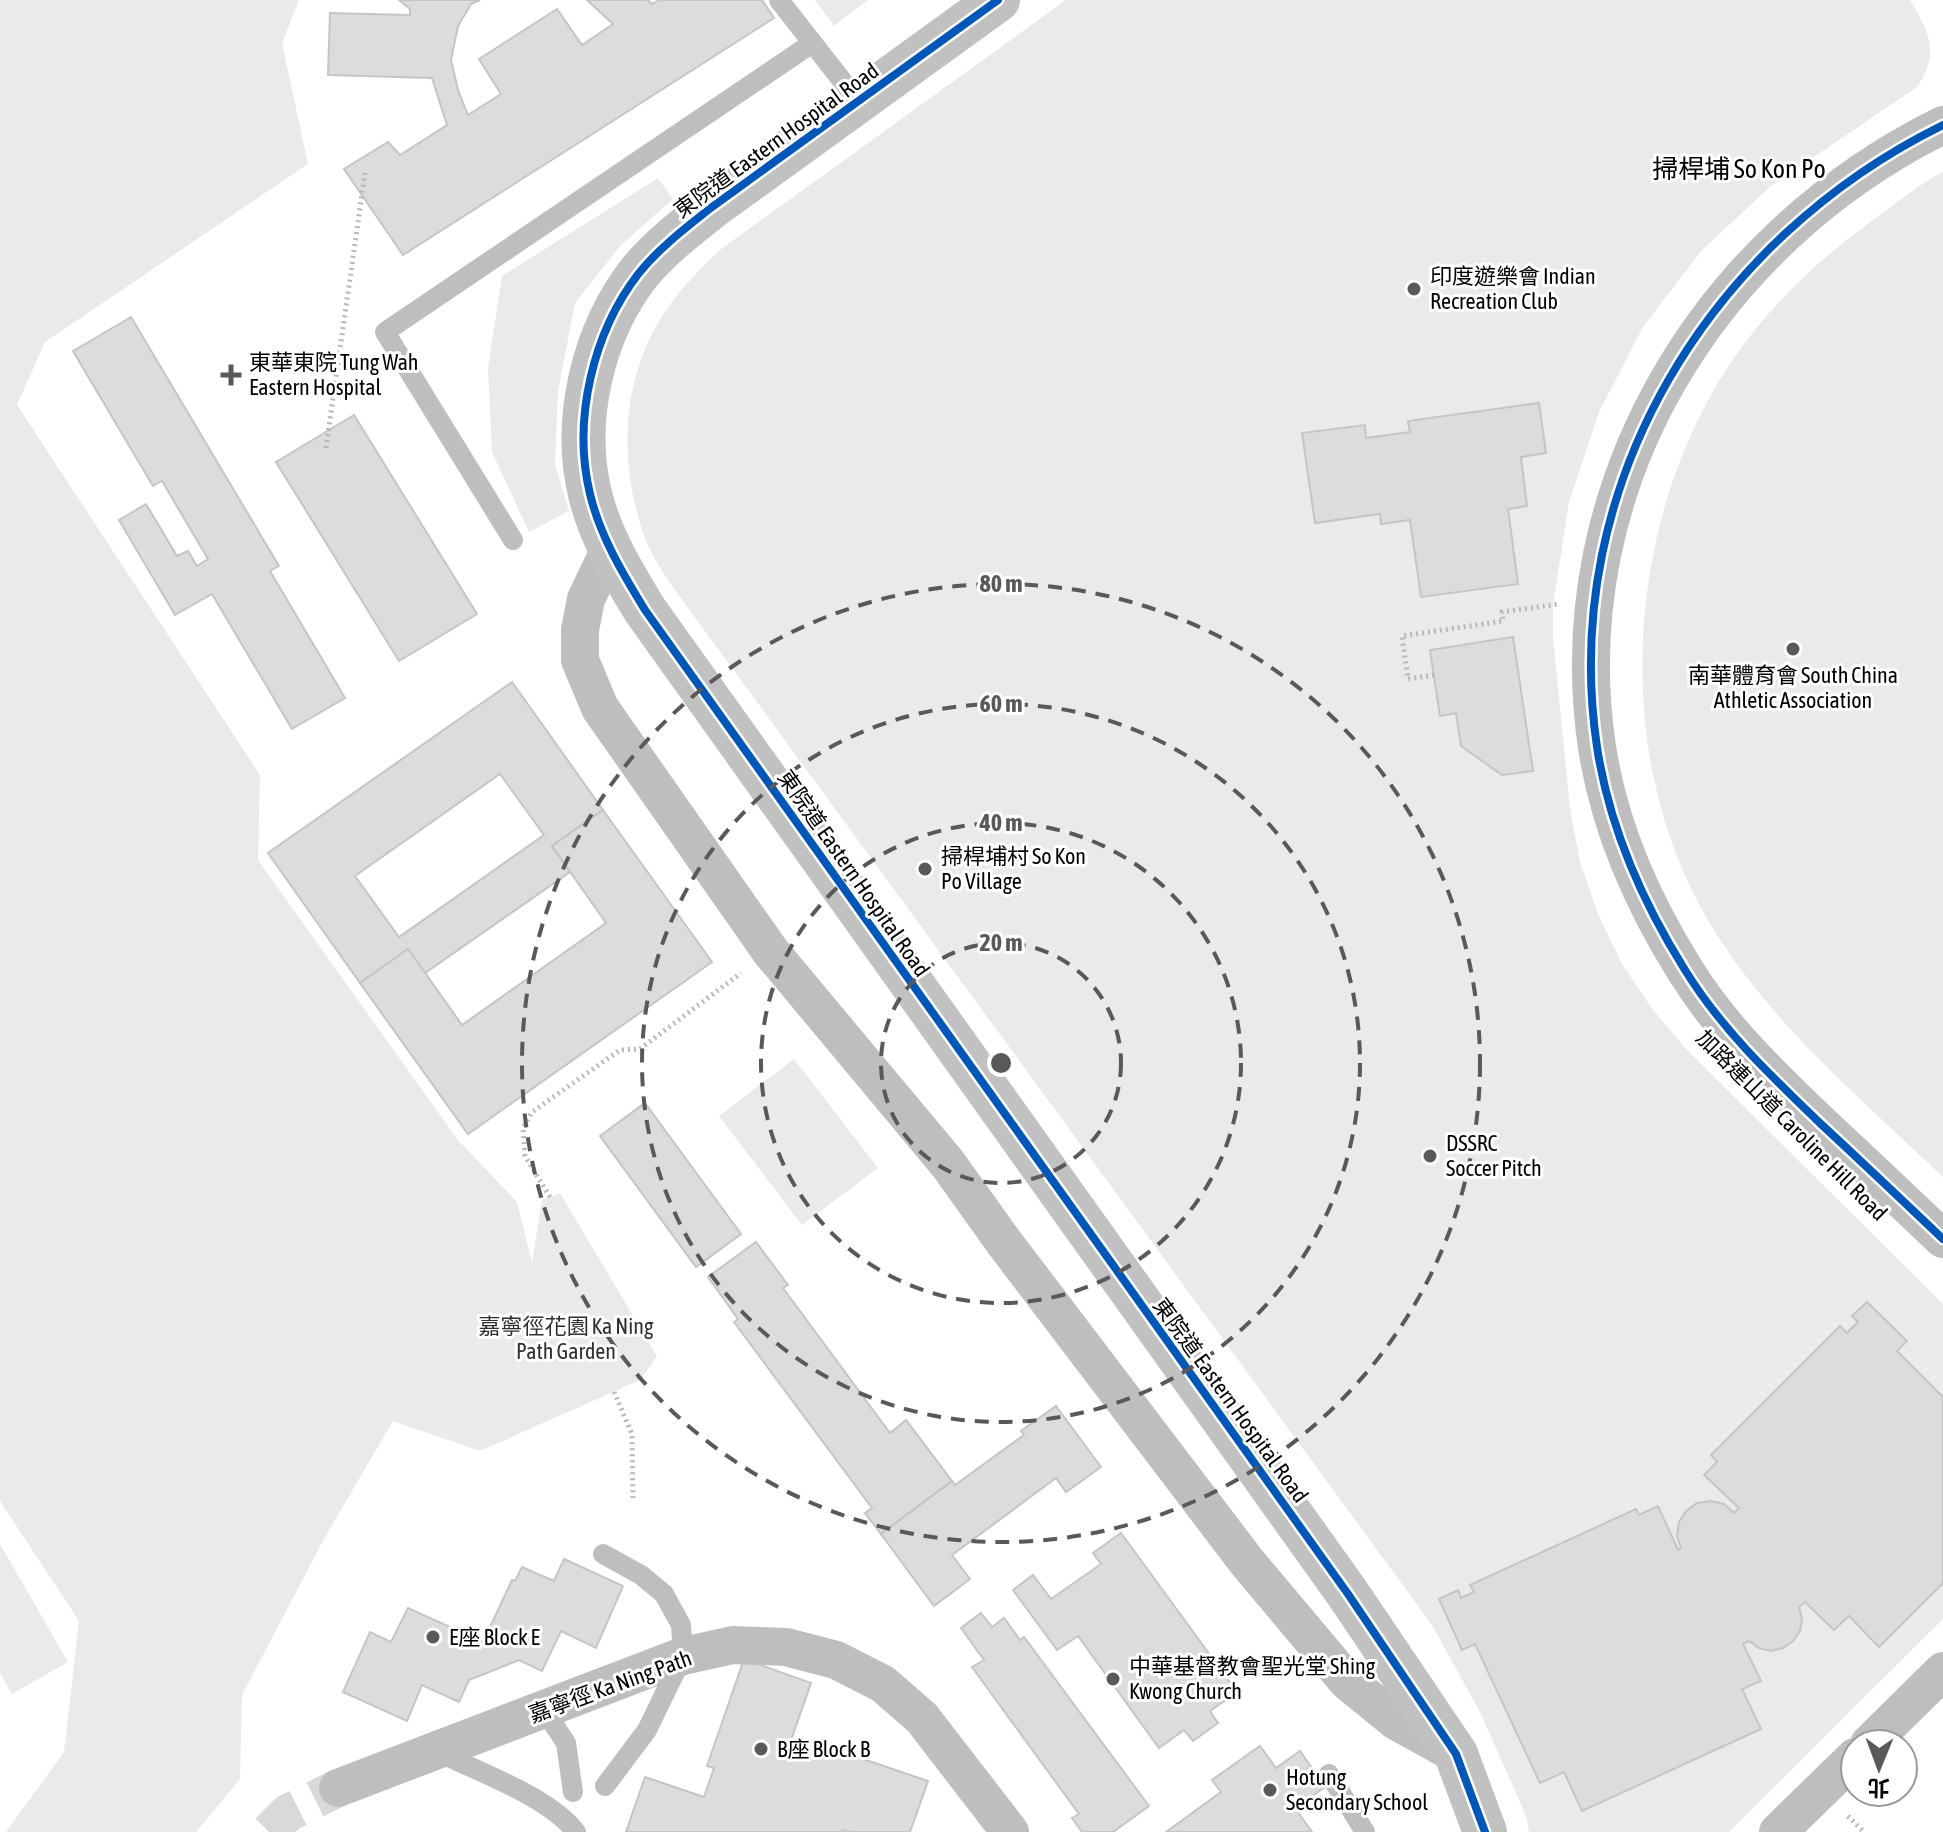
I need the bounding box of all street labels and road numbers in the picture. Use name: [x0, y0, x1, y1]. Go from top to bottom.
street label: 東院道 Eastern Hospital Road: [669, 57, 883, 223]
street label: 東院道 Eastern Hospital Road: [773, 765, 935, 981]
street label: 加路連山道 Caroline Hill Road: [1691, 1024, 1893, 1226]
street label: 東院道 Eastern Hospital Road: [1148, 1293, 1314, 1507]
street label: 嘉寧徑 Ka Ning Path: [525, 1644, 695, 1728]

